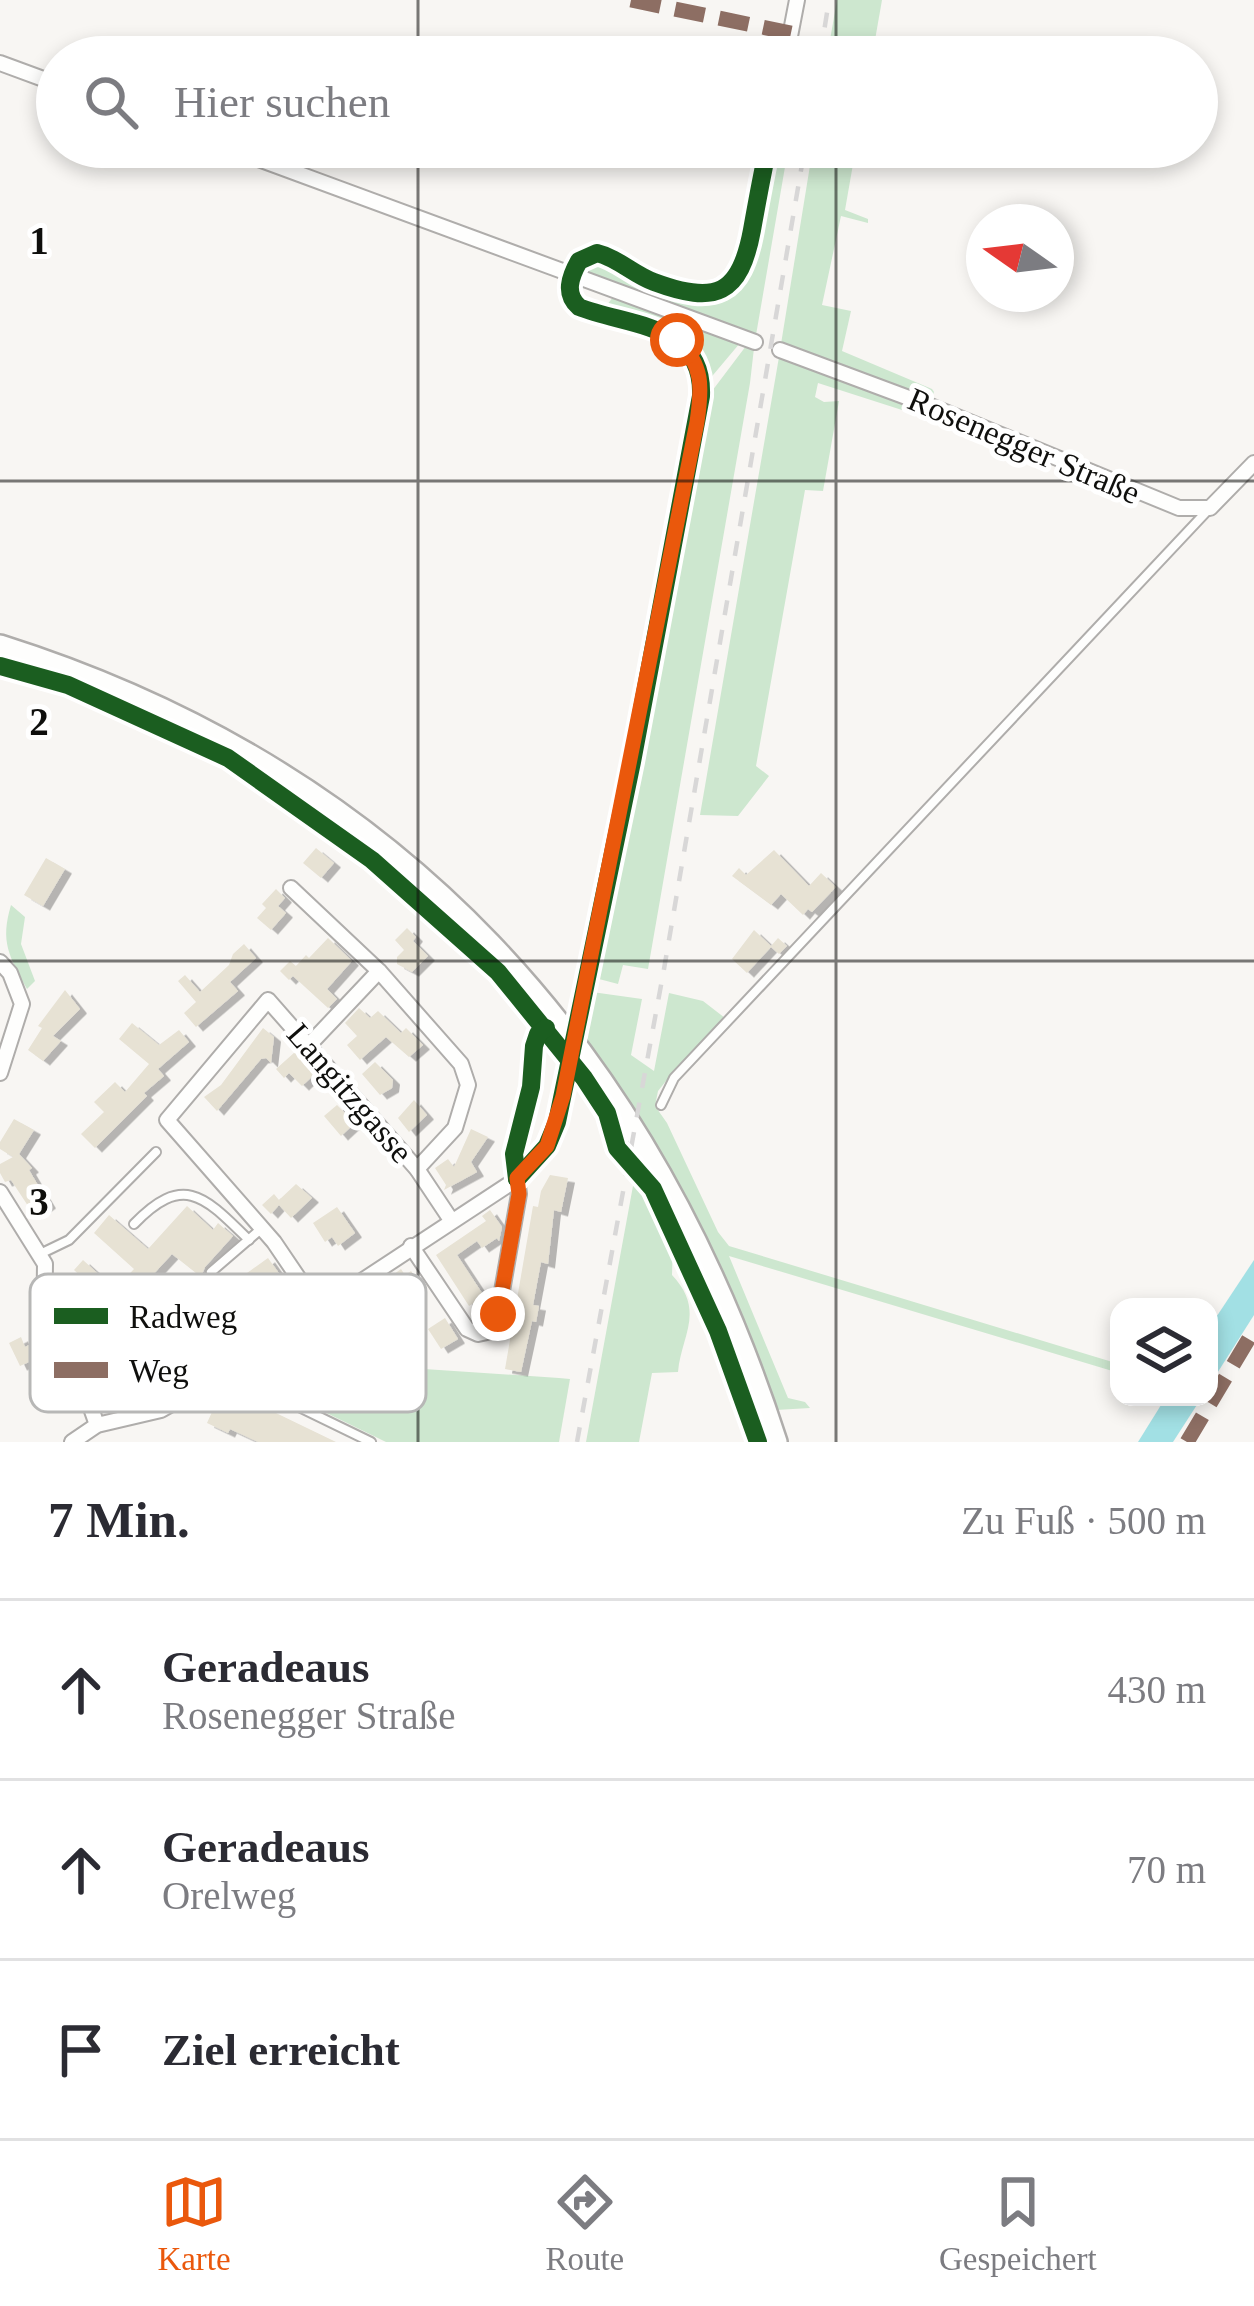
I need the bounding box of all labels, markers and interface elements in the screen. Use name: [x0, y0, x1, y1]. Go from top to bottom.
search box: [36, 36, 1218, 168]
icon: search: [78, 69, 144, 135]
text: Hier suchen: [174, 77, 390, 127]
north arrow: [966, 204, 1074, 312]
text: 1: [29, 219, 49, 262]
route start: [650, 313, 704, 367]
street label: Rosenegger Straße: [903, 381, 1145, 511]
text: 2: [29, 700, 49, 743]
street label: Langitzgasse: [280, 1016, 420, 1170]
text: 3: [29, 1180, 49, 1223]
legend: [30, 1274, 426, 1412]
route end: [471, 1287, 525, 1341]
map controls: [1110, 1298, 1218, 1406]
button: layers: [1110, 1298, 1218, 1406]
text: Radweg: [129, 1299, 237, 1335]
text: Weg: [129, 1353, 189, 1389]
text: 7 Min.: [48, 1492, 190, 1548]
text: Zu Fuß · 500 m: [961, 1499, 1206, 1542]
text: Geradeaus: [162, 1642, 370, 1692]
icon: ahead: [48, 1657, 114, 1723]
text: 430 m: [1107, 1668, 1206, 1711]
text: Rosenegger Straße: [162, 1694, 456, 1737]
text: Geradeaus: [162, 1822, 370, 1872]
icon: ahead: [48, 1837, 114, 1903]
text: 70 m: [1127, 1848, 1206, 1891]
text: Orelweg: [162, 1874, 296, 1917]
icon: arrive: [48, 2017, 114, 2083]
text: Ziel erreicht: [162, 2025, 400, 2075]
tab: Karte: [157, 2169, 231, 2278]
tab: Route: [545, 2169, 624, 2278]
tab: Gespeichert: [939, 2169, 1097, 2278]

